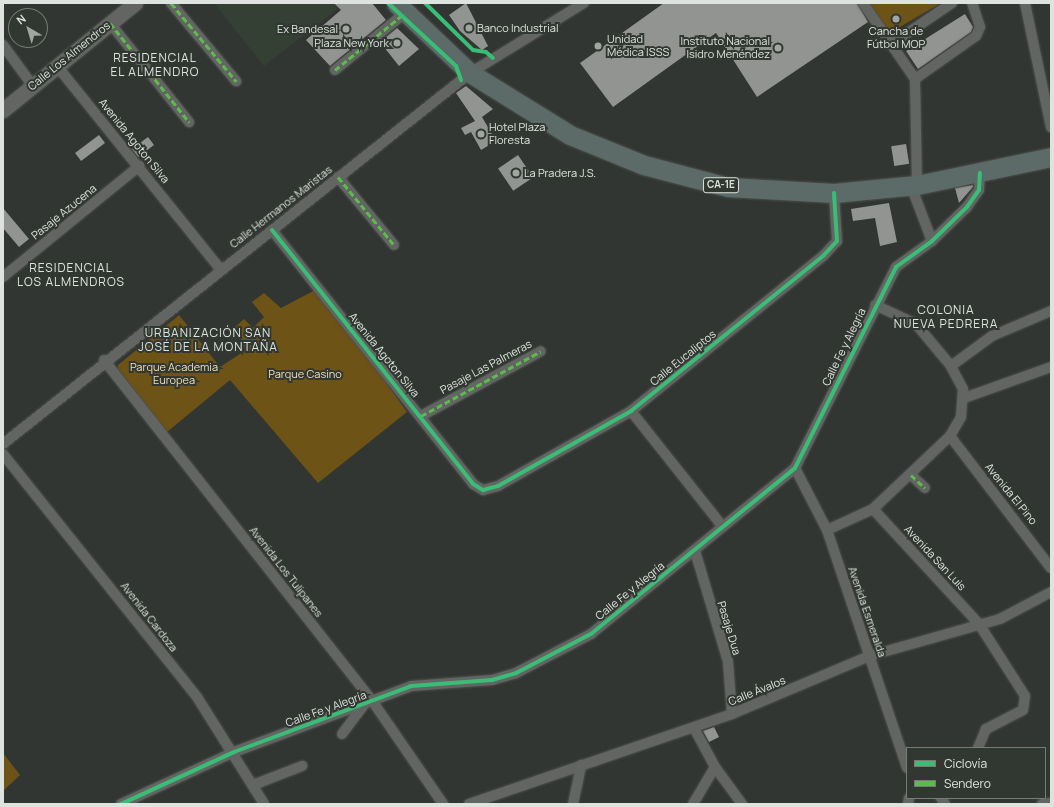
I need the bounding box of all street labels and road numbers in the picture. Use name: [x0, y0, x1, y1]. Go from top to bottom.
street label: Calle Los Almendros: [25, 19, 113, 93]
street label: Avenida Agoton Silva: [96, 96, 172, 186]
street label: Calle Hermanos Maristas: [227, 163, 335, 251]
road number: CA-1E: [703, 177, 739, 193]
street label: Pasaje Azucena: [29, 182, 99, 242]
street label: Calle Fe y Alegría: [819, 306, 869, 388]
street label: Avenida Agoton Silva: [346, 310, 422, 400]
street label: Calle Eucaliptos: [647, 327, 719, 389]
street label: Pasaje Las Palmeras: [438, 337, 534, 397]
street label: Avenida El Pino: [982, 461, 1040, 527]
street label: Avenida San Luis: [901, 523, 969, 593]
street label: Avenida Los Tulipanes: [247, 524, 325, 620]
street label: Calle Fe y Alegría: [593, 559, 667, 623]
street label: Avenida Esmeralda: [845, 565, 889, 659]
street label: Avenida Cardoza: [118, 580, 180, 654]
street label: Pasaje Dua: [715, 599, 743, 657]
street label: Calle Ávalos: [727, 674, 787, 708]
street label: Calle Fe y Alegría: [284, 688, 368, 730]

